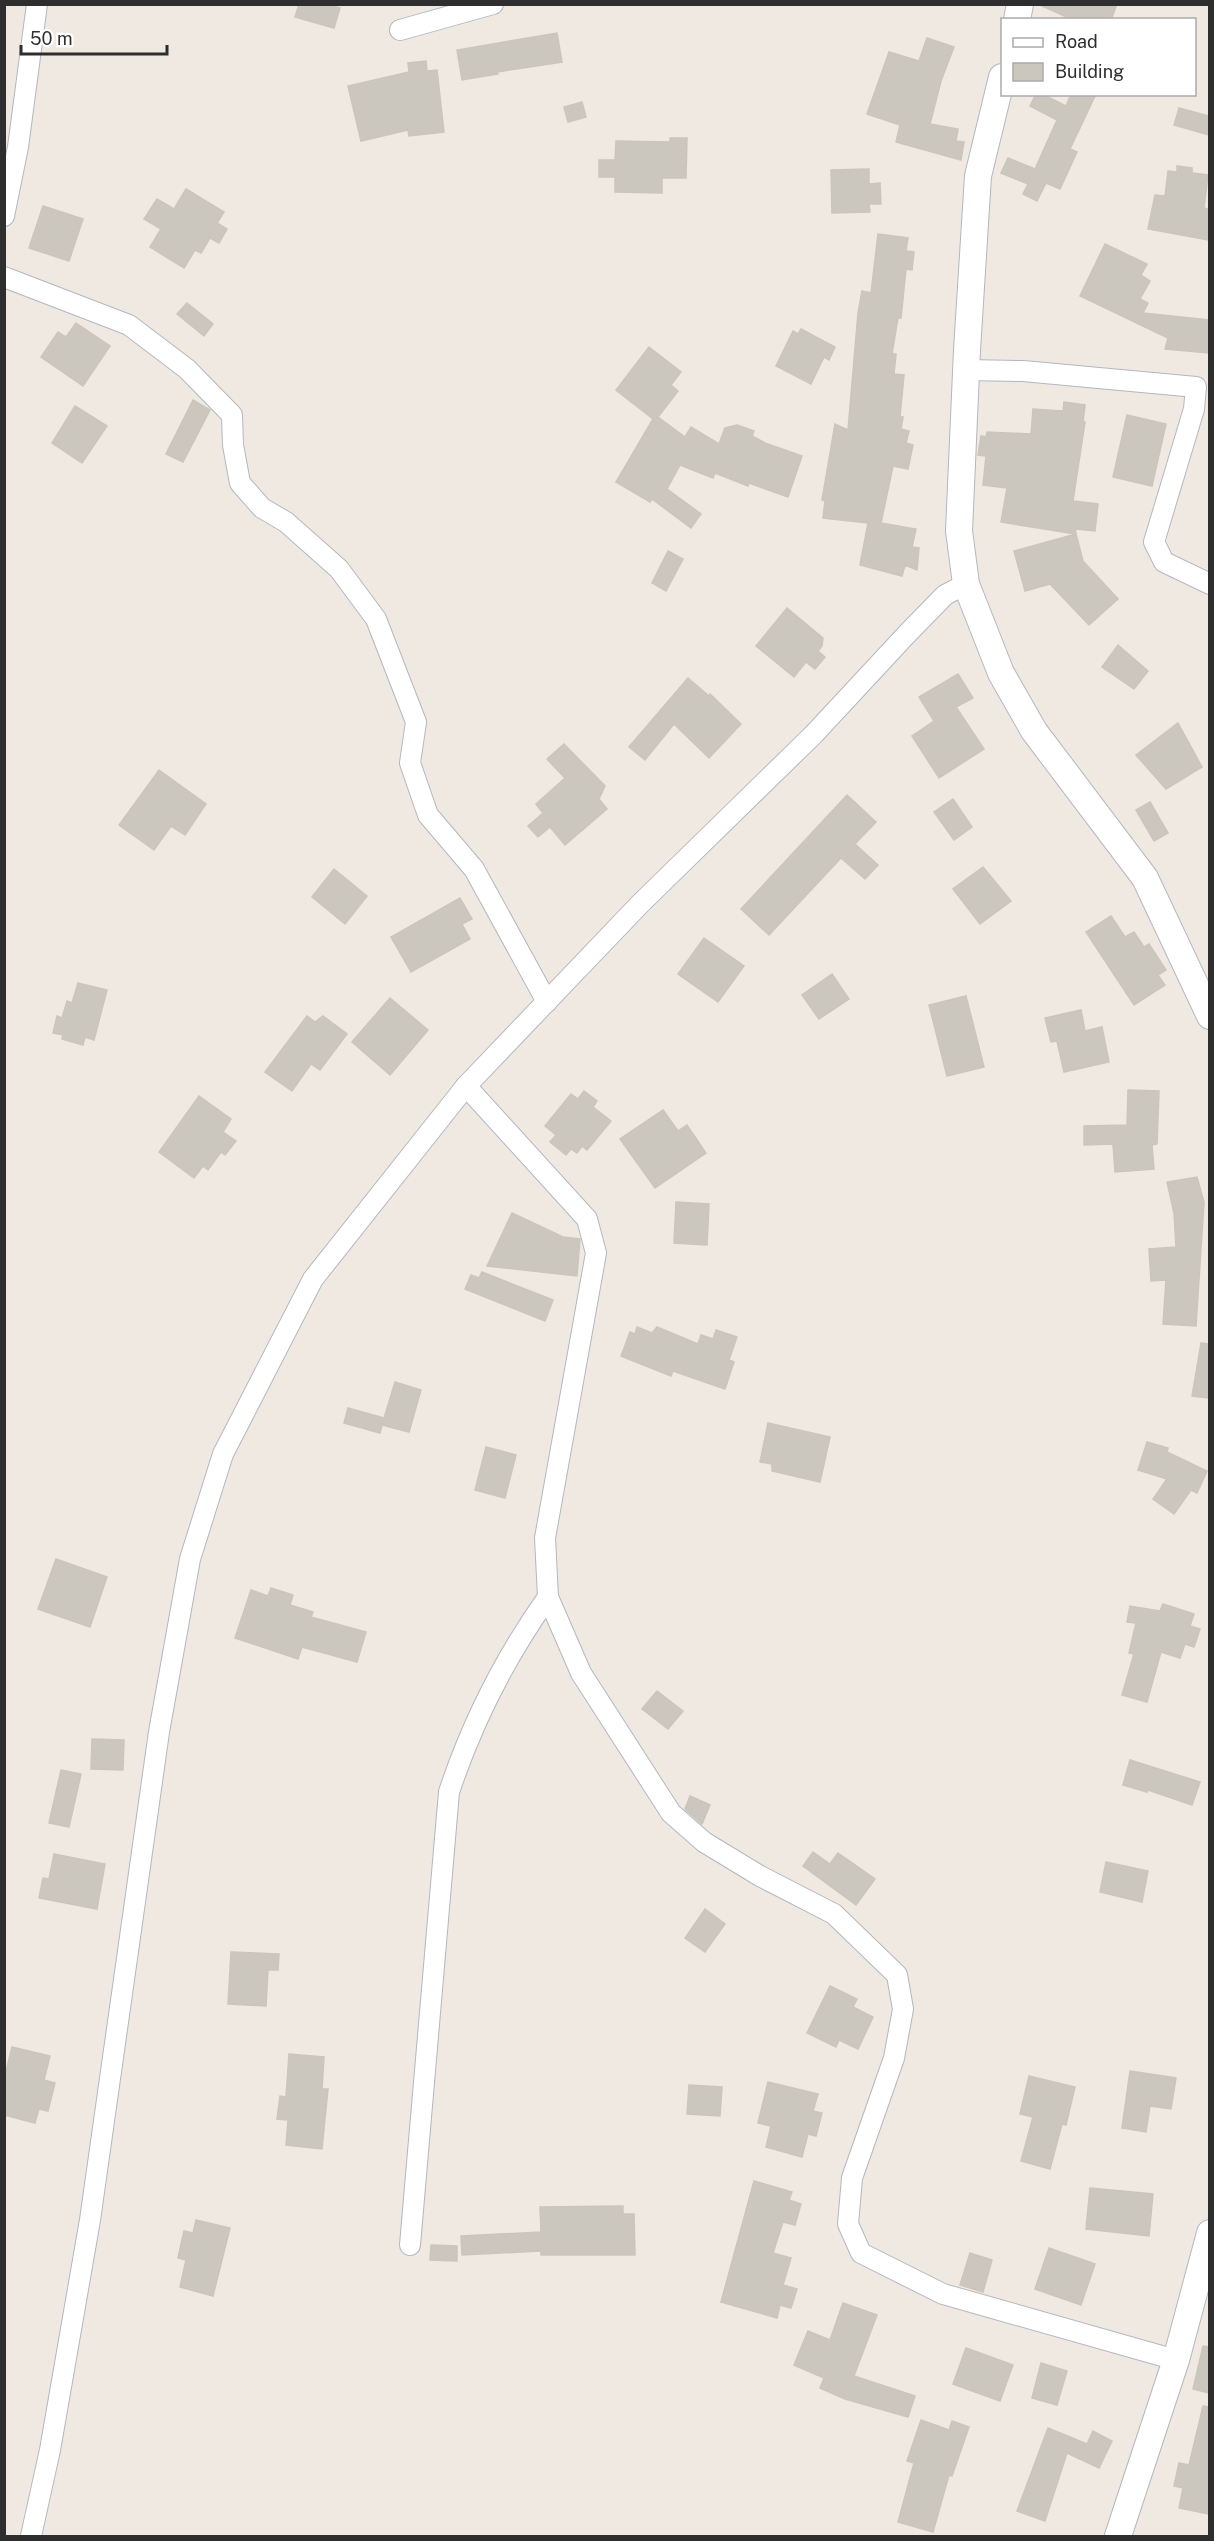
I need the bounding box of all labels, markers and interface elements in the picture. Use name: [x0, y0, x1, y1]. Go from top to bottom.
scale bar: [21, 18, 166, 56]
legend: [1001, 18, 1196, 96]
text: 50 m: [30, 28, 73, 49]
text: Road: [1055, 31, 1098, 52]
text: Building: [1055, 61, 1124, 82]

